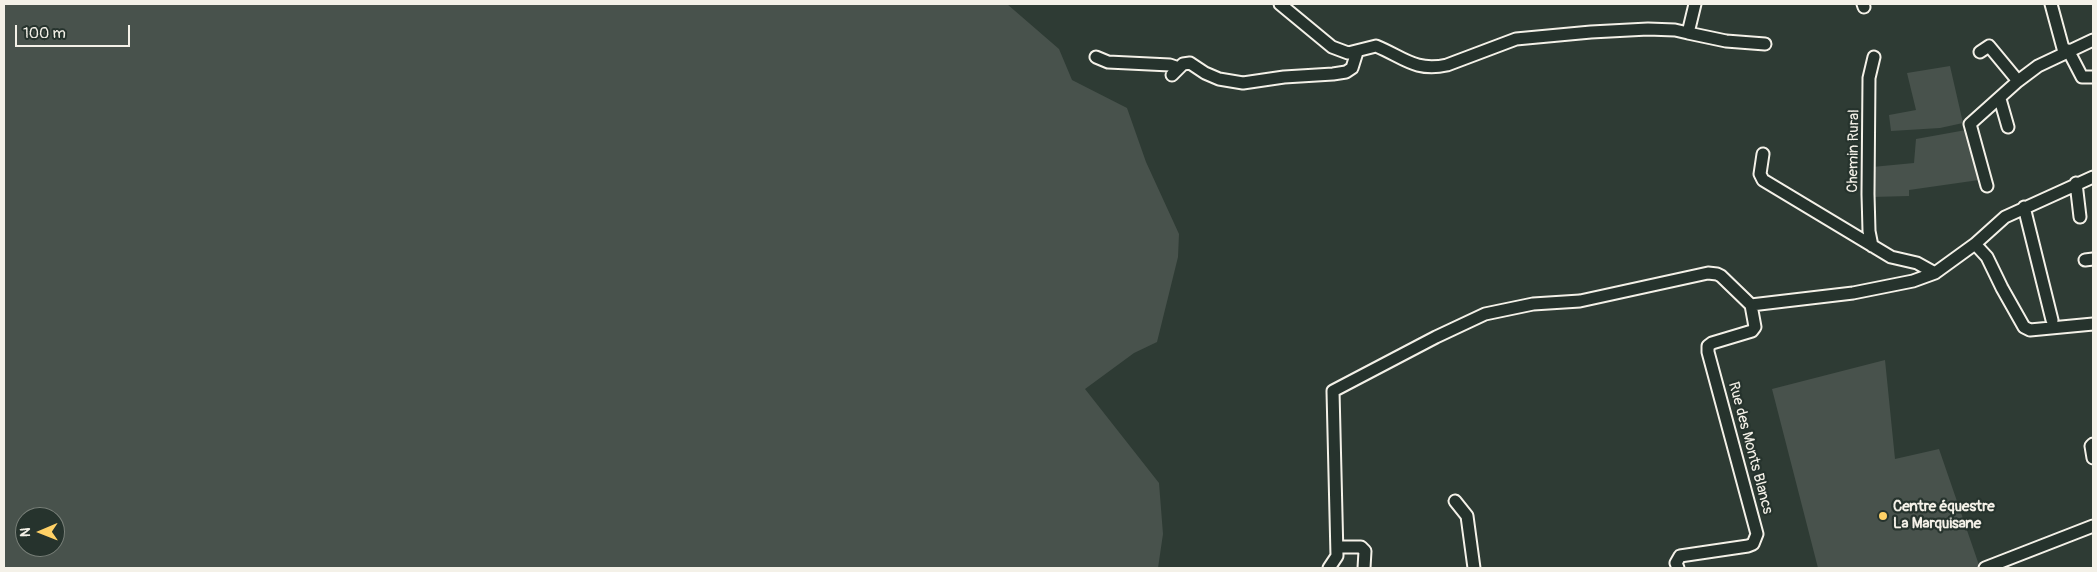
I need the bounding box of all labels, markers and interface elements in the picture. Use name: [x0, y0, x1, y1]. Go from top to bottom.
scale bar: [18, 15, 132, 47]
text: 100 m: [23, 24, 66, 43]
street label: Chemin Rural: [1844, 109, 1864, 193]
street label: Rue des Monts Blancs: [1724, 380, 1776, 516]
place label: Centre équestre La Marquisane: [1893, 498, 1995, 533]
north arrow: [15, 507, 65, 557]
marker: Centre équestre La Marquisane: [1877, 510, 1889, 522]
text: N: [17, 527, 34, 537]

